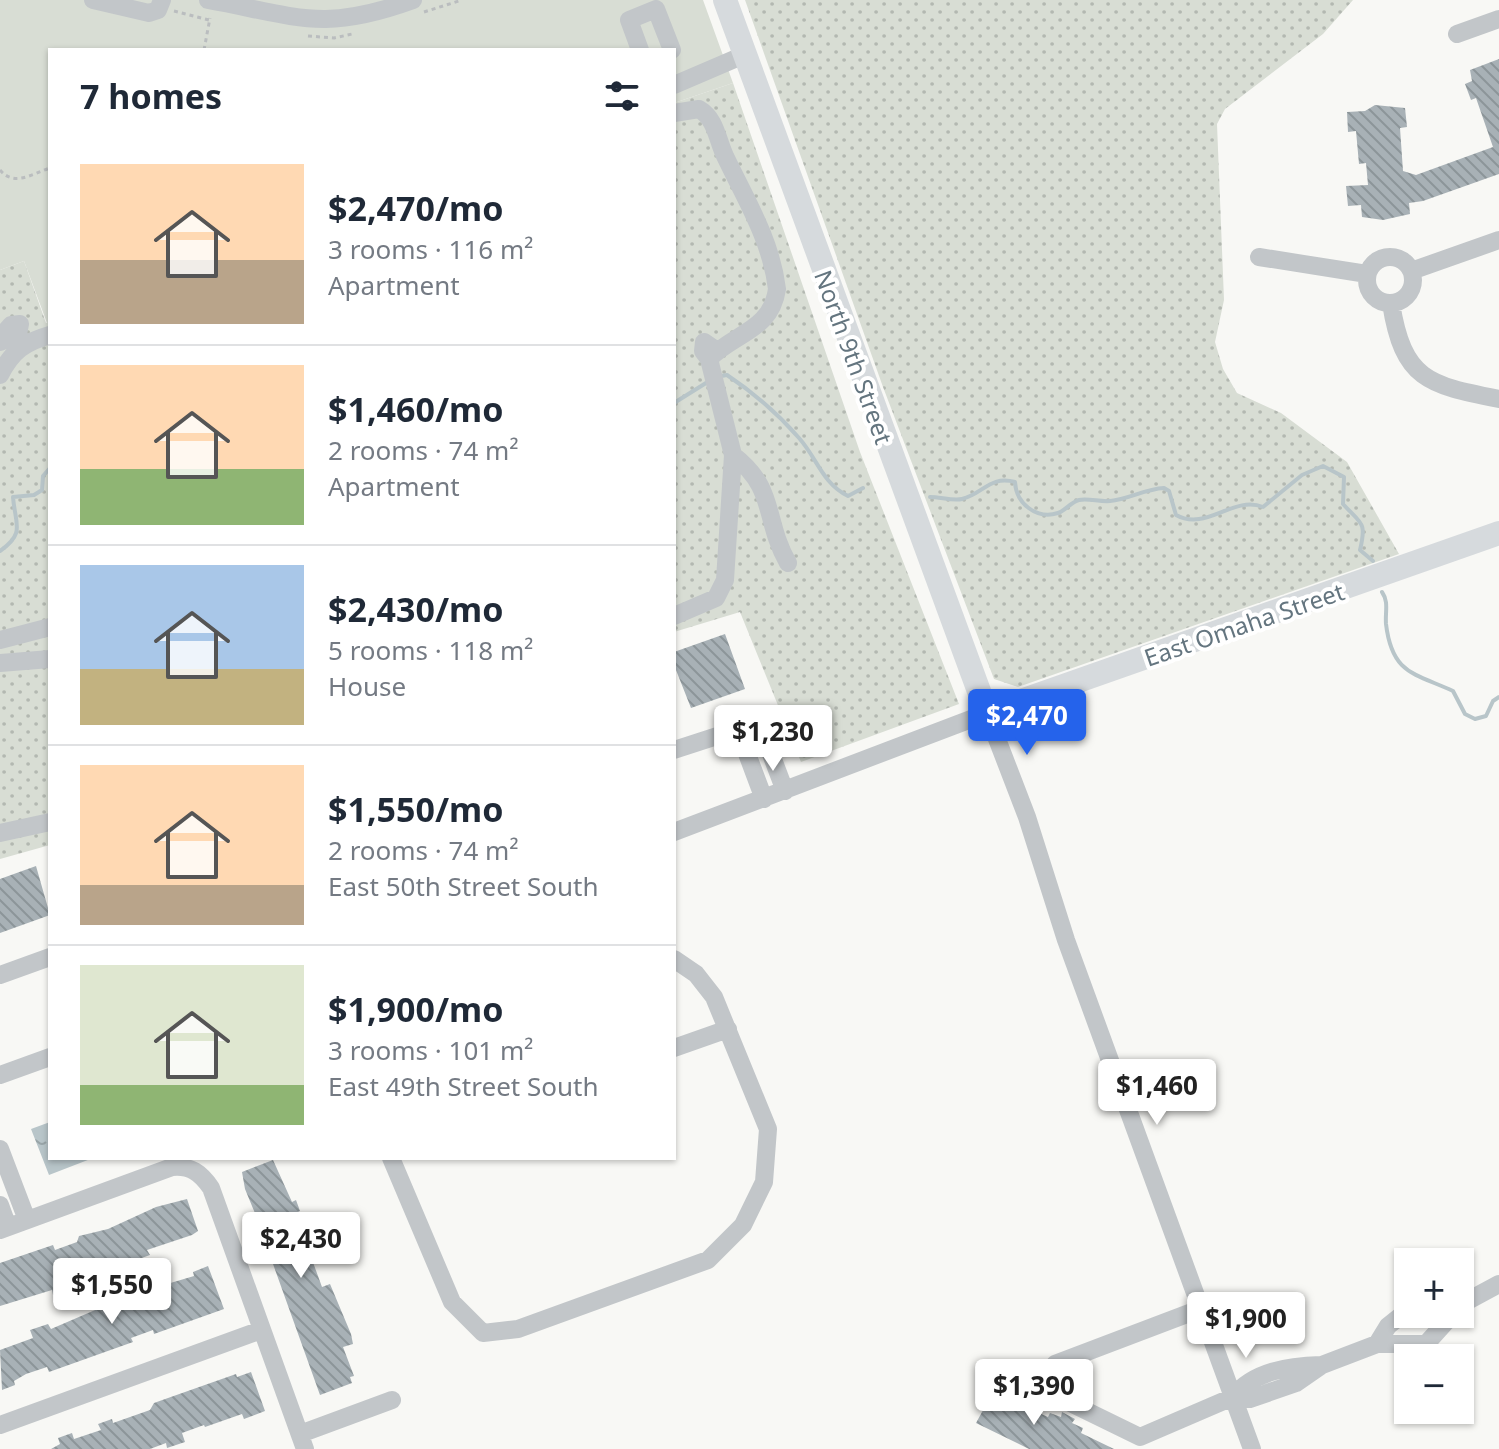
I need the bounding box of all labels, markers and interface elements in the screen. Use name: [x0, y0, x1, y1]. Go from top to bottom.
text: 7 homes: [80, 73, 222, 119]
icon: filters: [600, 74, 644, 118]
text: $2,470/mo: [328, 185, 503, 231]
icon: home: [144, 196, 240, 292]
text: 3 rooms · 116 m²: [328, 231, 533, 267]
street label: North 9th Street: [807, 265, 901, 449]
text: Apartment: [328, 267, 460, 303]
text: $1,460/mo: [328, 386, 503, 432]
icon: home: [144, 397, 240, 493]
text: 2 rooms · 74 m²: [328, 432, 518, 468]
text: Apartment: [328, 468, 460, 504]
street label: East Omaha Street: [1140, 574, 1349, 674]
text: $2,430/mo: [328, 586, 503, 632]
icon: home: [144, 597, 240, 693]
text: 5 rooms · 118 m²: [328, 632, 533, 668]
text: House: [328, 668, 406, 704]
pin: $2,470: [962, 689, 1092, 757]
text: $2,470: [986, 697, 1068, 733]
pin: $1,230: [708, 705, 838, 773]
text: $1,230: [732, 713, 814, 749]
text: $1,550/mo: [328, 786, 503, 832]
icon: home: [144, 797, 240, 893]
text: 2 rooms · 74 m²: [328, 832, 518, 868]
text: East 50th Street South: [328, 868, 598, 904]
text: $1,900/mo: [328, 986, 503, 1032]
icon: home: [144, 997, 240, 1093]
text: 3 rooms · 101 m²: [328, 1032, 533, 1068]
pin: $1,460: [1092, 1059, 1222, 1127]
text: $1,460: [1116, 1067, 1198, 1103]
text: East 49th Street South: [328, 1068, 598, 1104]
pin: $2,430: [236, 1212, 366, 1280]
text: $2,430: [260, 1220, 342, 1256]
map controls: [1394, 1248, 1474, 1424]
button: +: [1394, 1248, 1474, 1328]
pin: $1,550: [47, 1258, 177, 1326]
text: $1,550: [71, 1266, 153, 1302]
pin: $1,900: [1181, 1292, 1311, 1360]
text: $1,900: [1205, 1300, 1287, 1336]
button: −: [1394, 1344, 1474, 1424]
pin: $1,390: [969, 1359, 1099, 1427]
text: $1,390: [993, 1367, 1075, 1403]

